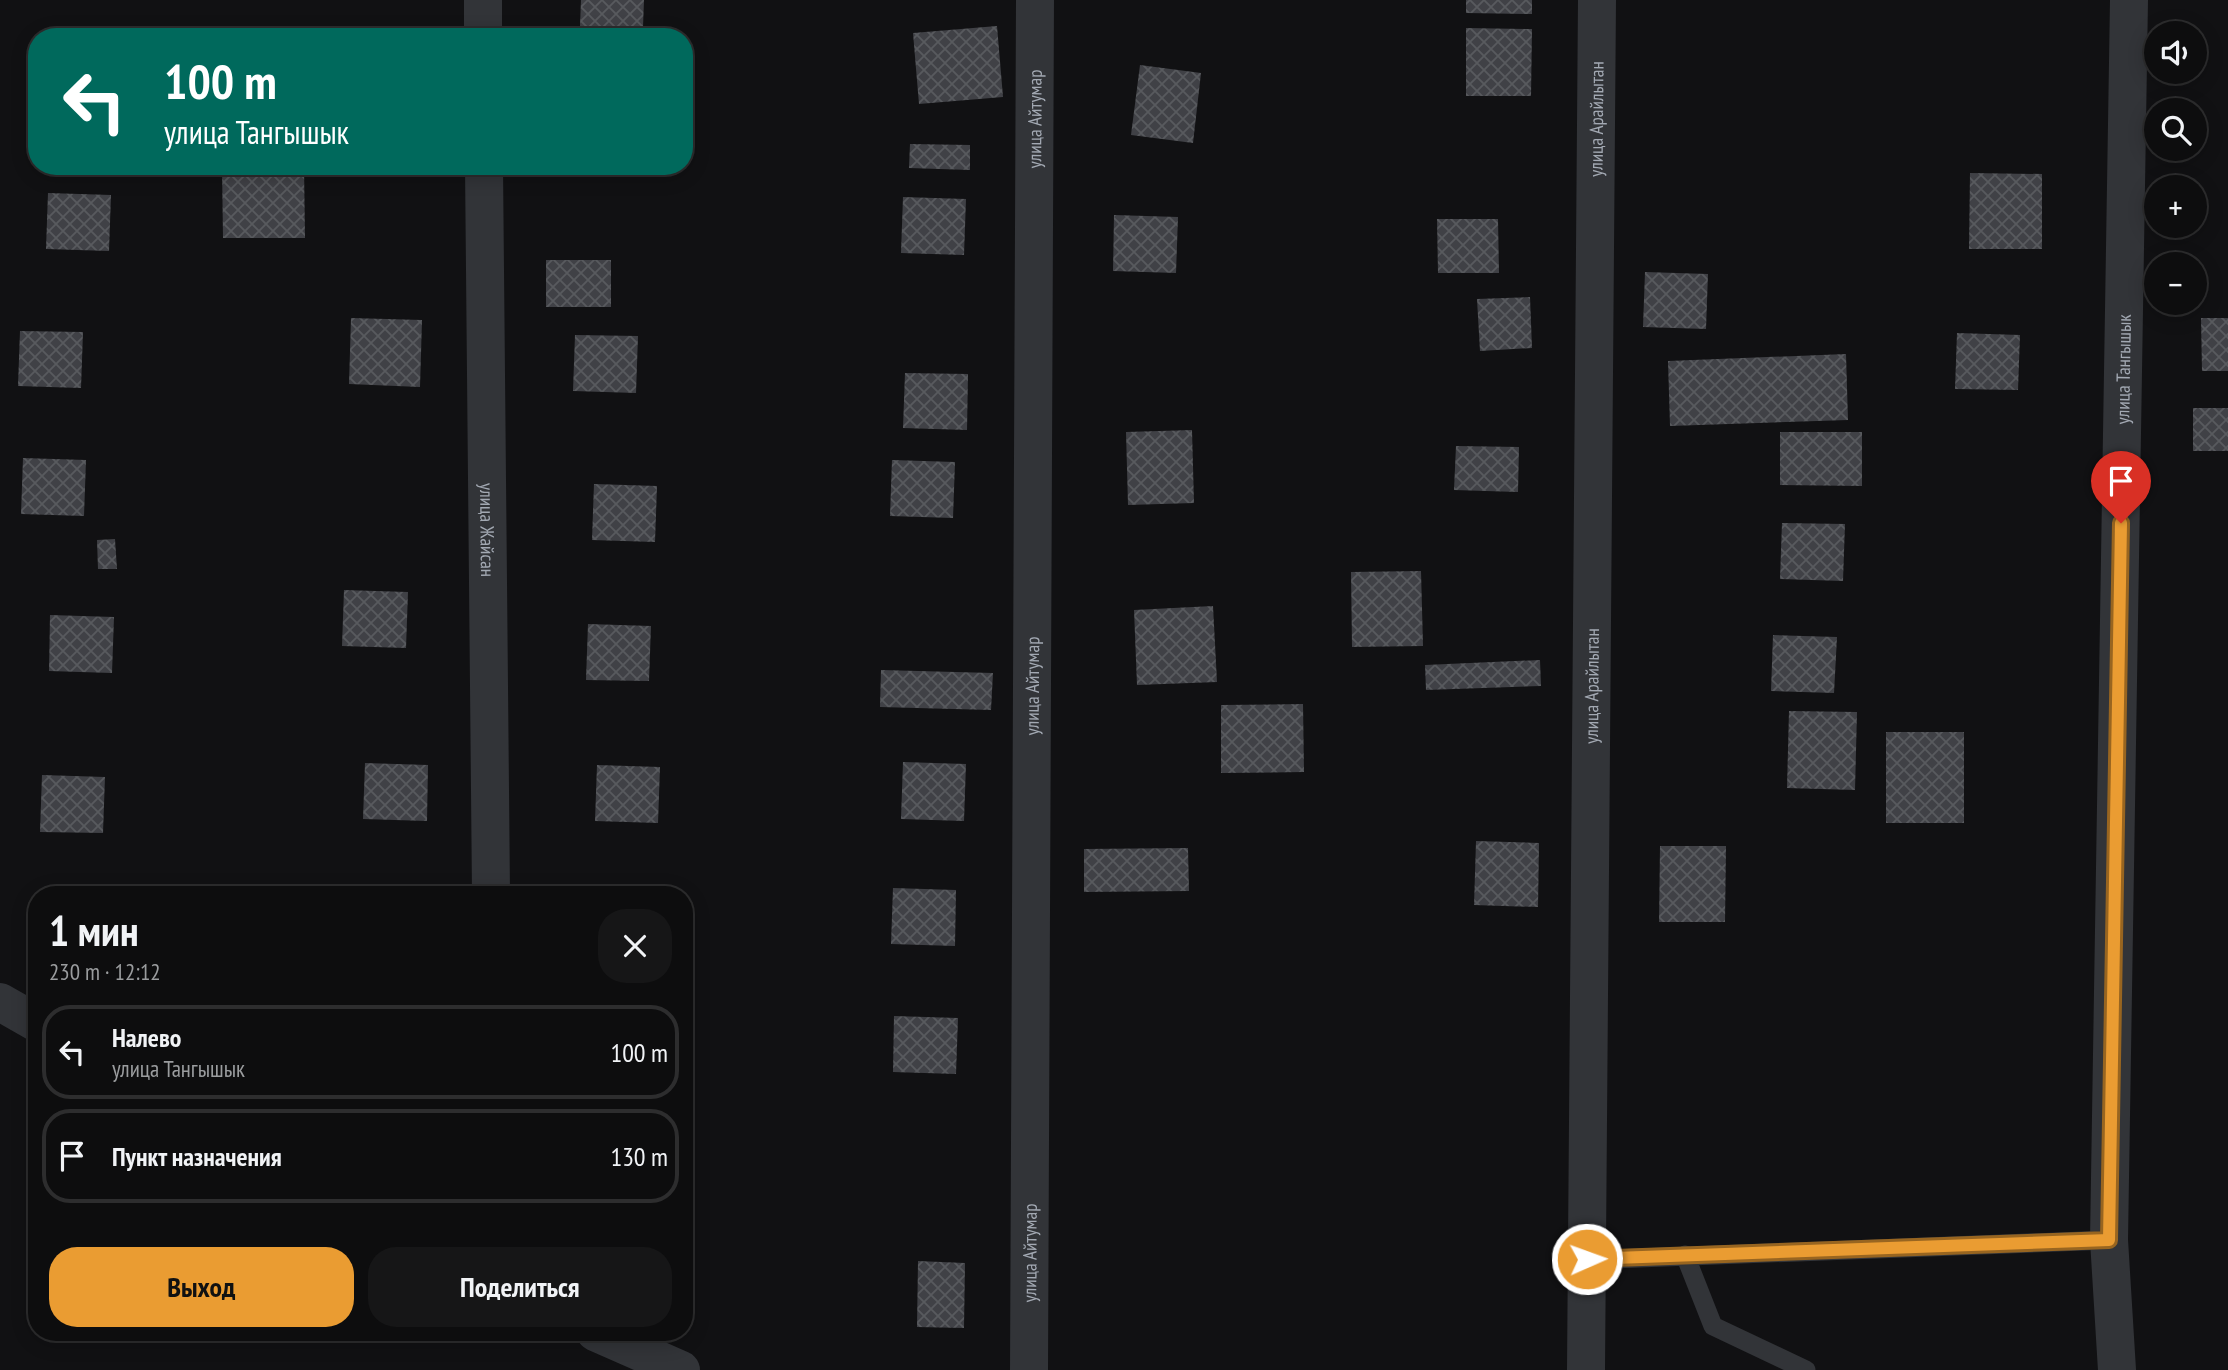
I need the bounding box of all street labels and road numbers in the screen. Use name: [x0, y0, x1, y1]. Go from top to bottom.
street label: улица Арайлытан: [1584, 61, 1609, 177]
street label: улица Айтумар: [1022, 70, 1047, 169]
street label: улица Тангышык: [2110, 314, 2136, 425]
street label: улица Жайсан: [475, 483, 500, 577]
street label: улица Арайлытан: [1579, 628, 1604, 744]
street label: улица Айтумар: [1020, 637, 1044, 736]
street label: улица Айтумар: [1017, 1203, 1042, 1303]

